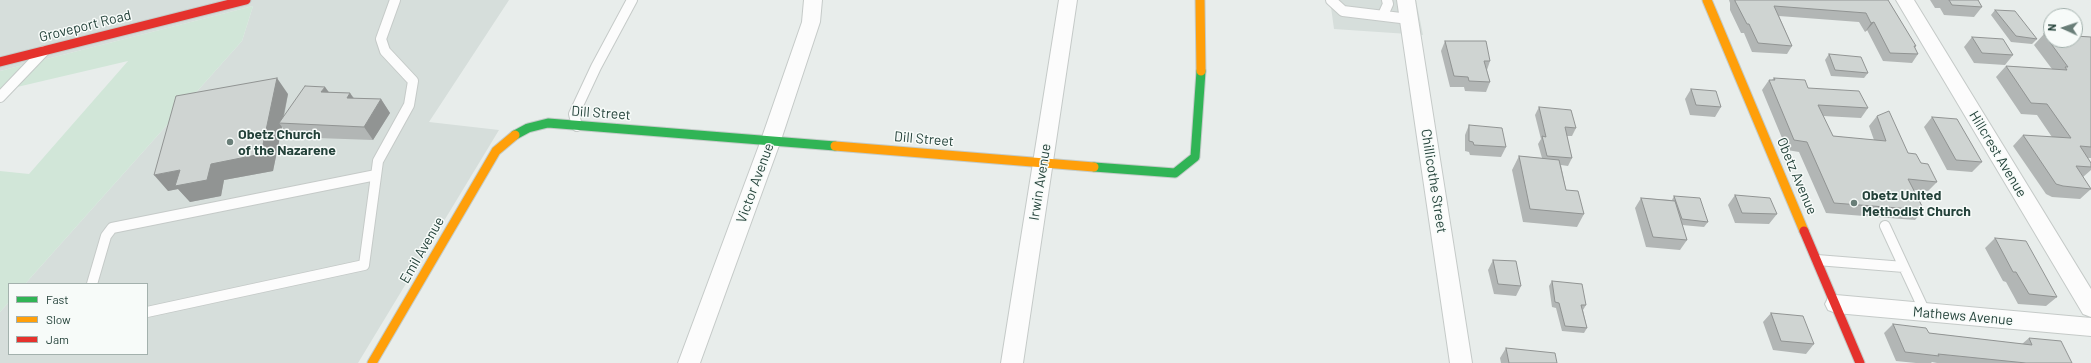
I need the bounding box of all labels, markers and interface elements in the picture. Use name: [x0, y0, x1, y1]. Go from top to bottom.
street label: Groveport Road: [37, 6, 133, 46]
north arrow: [2043, 8, 2083, 48]
text: N: [2045, 23, 2058, 31]
street label: Dill Street: [571, 103, 631, 123]
street label: Hillcrest Avenue: [1966, 108, 2030, 200]
place label: Obetz Church of the Nazarene: [238, 126, 336, 158]
street label: Dill Street: [894, 128, 954, 150]
street label: Chillicothe Street: [1417, 128, 1451, 234]
street label: Obetz Avenue: [1773, 135, 1821, 217]
marker: Obetz Church of the Nazarene: [225, 137, 235, 147]
street label: Victor Avenue: [733, 141, 777, 225]
street label: Irwin Avenue: [1026, 142, 1054, 222]
place label: Obetz United Methodist Church: [1862, 187, 1971, 220]
marker: Obetz United Methodist Church: [1849, 198, 1859, 208]
street label: Emil Avenue: [396, 214, 448, 286]
legend: [8, 283, 148, 355]
text: Fast: [46, 292, 69, 306]
street label: Mathews Avenue: [1912, 303, 2014, 329]
text: Slow: [46, 312, 71, 326]
text: Jam: [46, 332, 69, 346]

